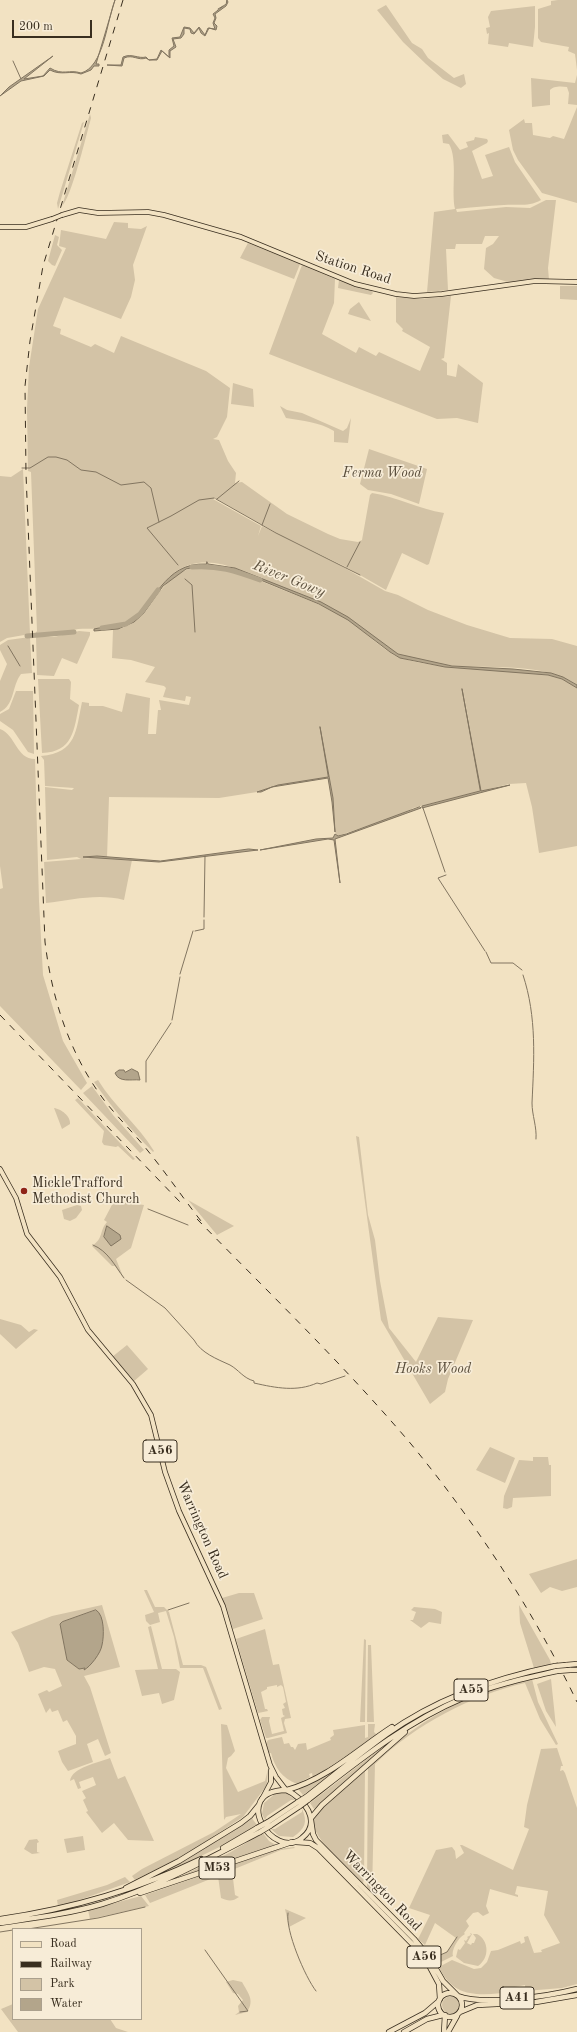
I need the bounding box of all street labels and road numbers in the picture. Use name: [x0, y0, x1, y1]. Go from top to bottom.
street label: Station Road: [313, 248, 393, 288]
road number: A56: [143, 1440, 177, 1462]
street label: Warrington Road: [173, 1478, 231, 1582]
road number: A55: [454, 1679, 488, 1701]
street label: Warrington Road: [339, 1847, 425, 1935]
road number: M53: [199, 1857, 235, 1879]
road number: A56: [407, 1946, 441, 1968]
road number: A41: [500, 1987, 534, 2009]

